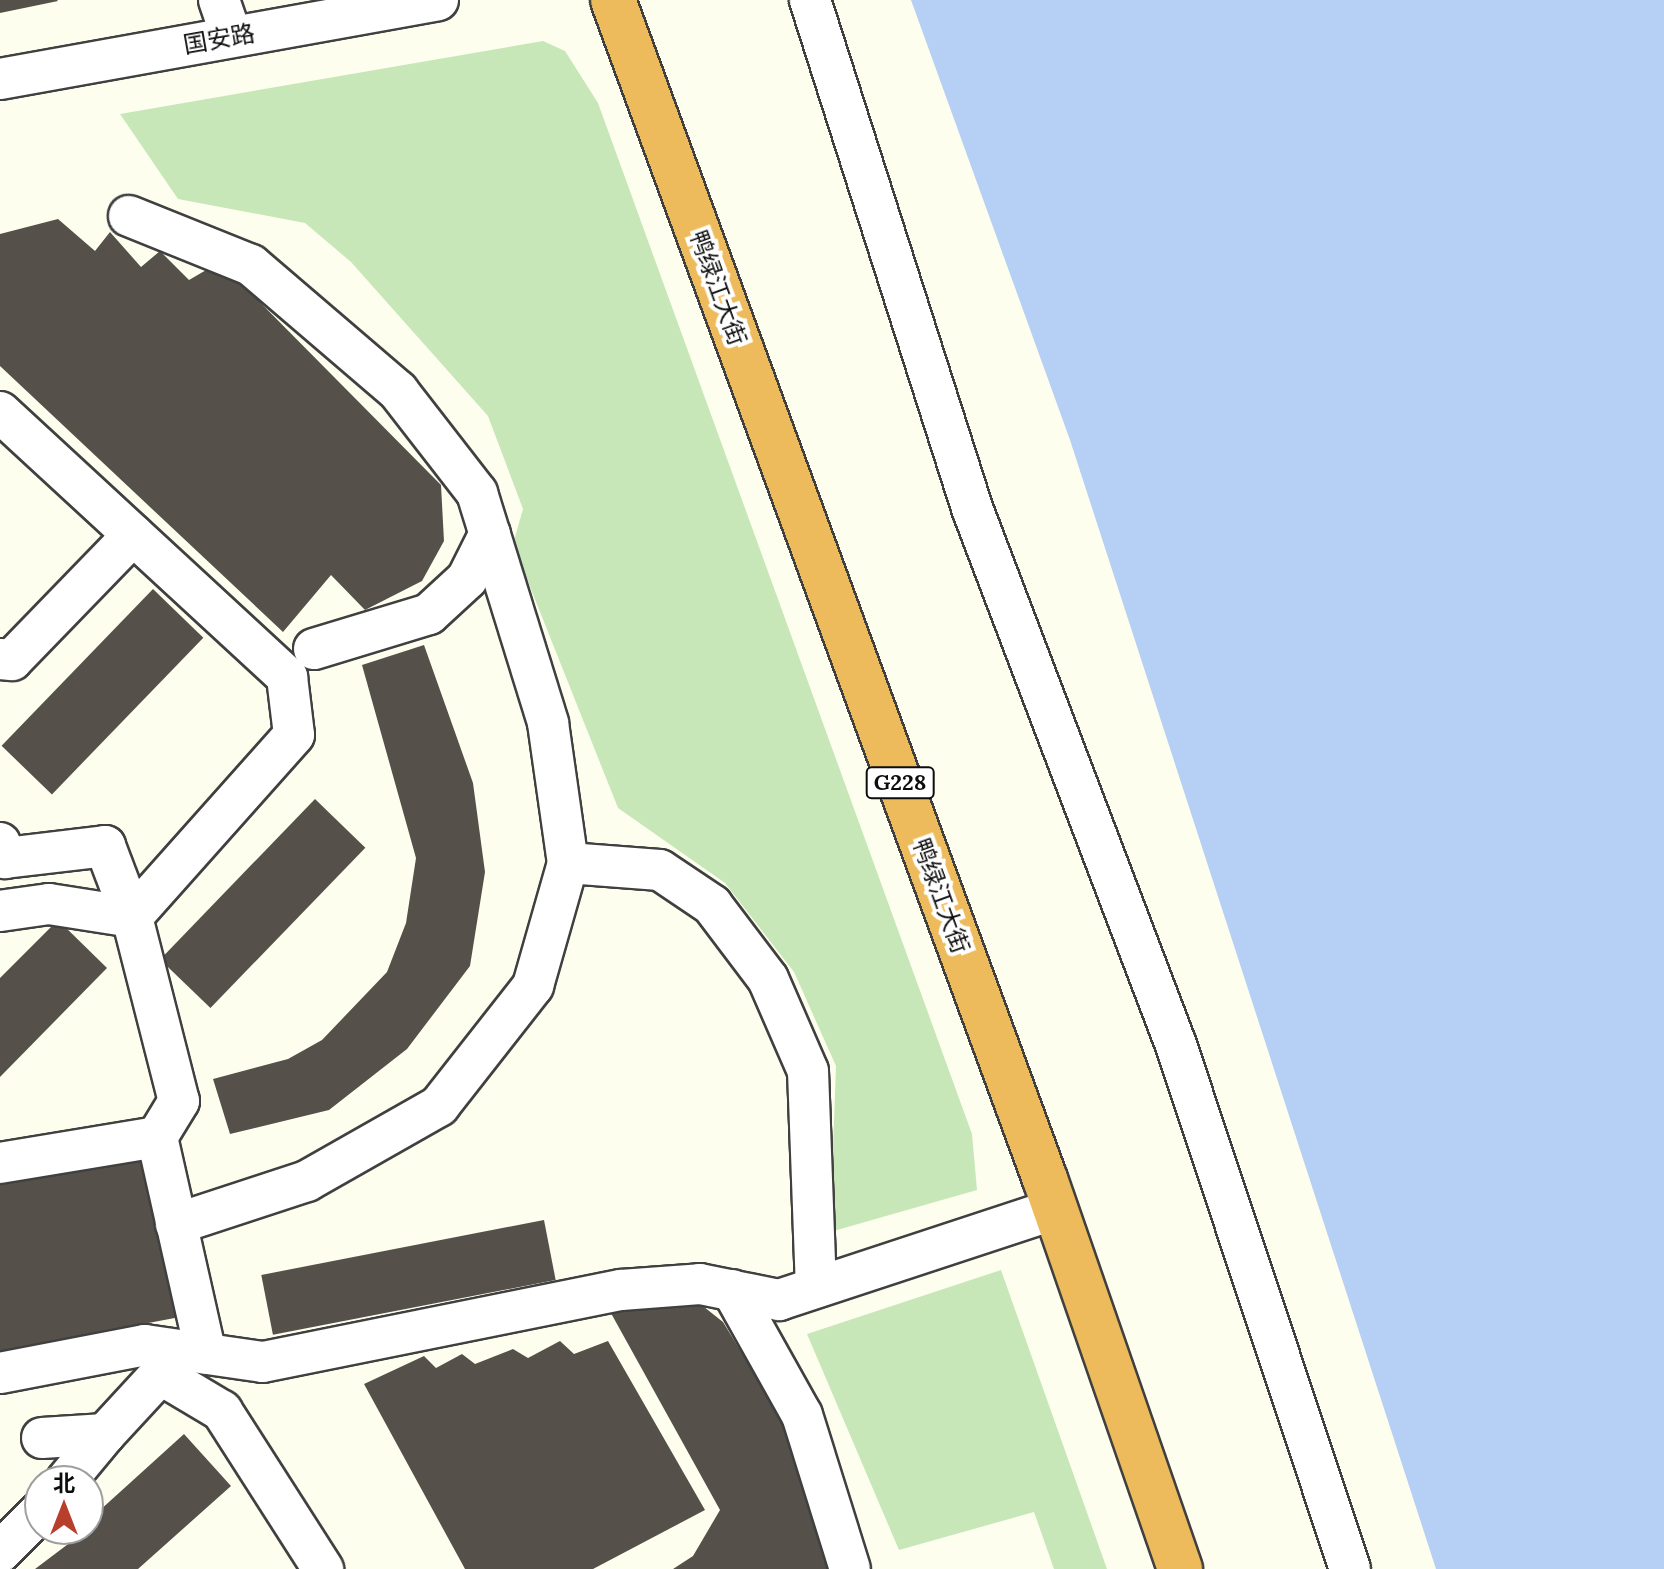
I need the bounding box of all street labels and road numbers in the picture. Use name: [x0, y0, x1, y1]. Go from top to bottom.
street label: 国安路: [181, 19, 257, 59]
street label: 鸭绿江大街: [684, 227, 752, 349]
road number: G228: [864, 765, 936, 801]
street label: 鸭绿江大街: [907, 835, 975, 957]

